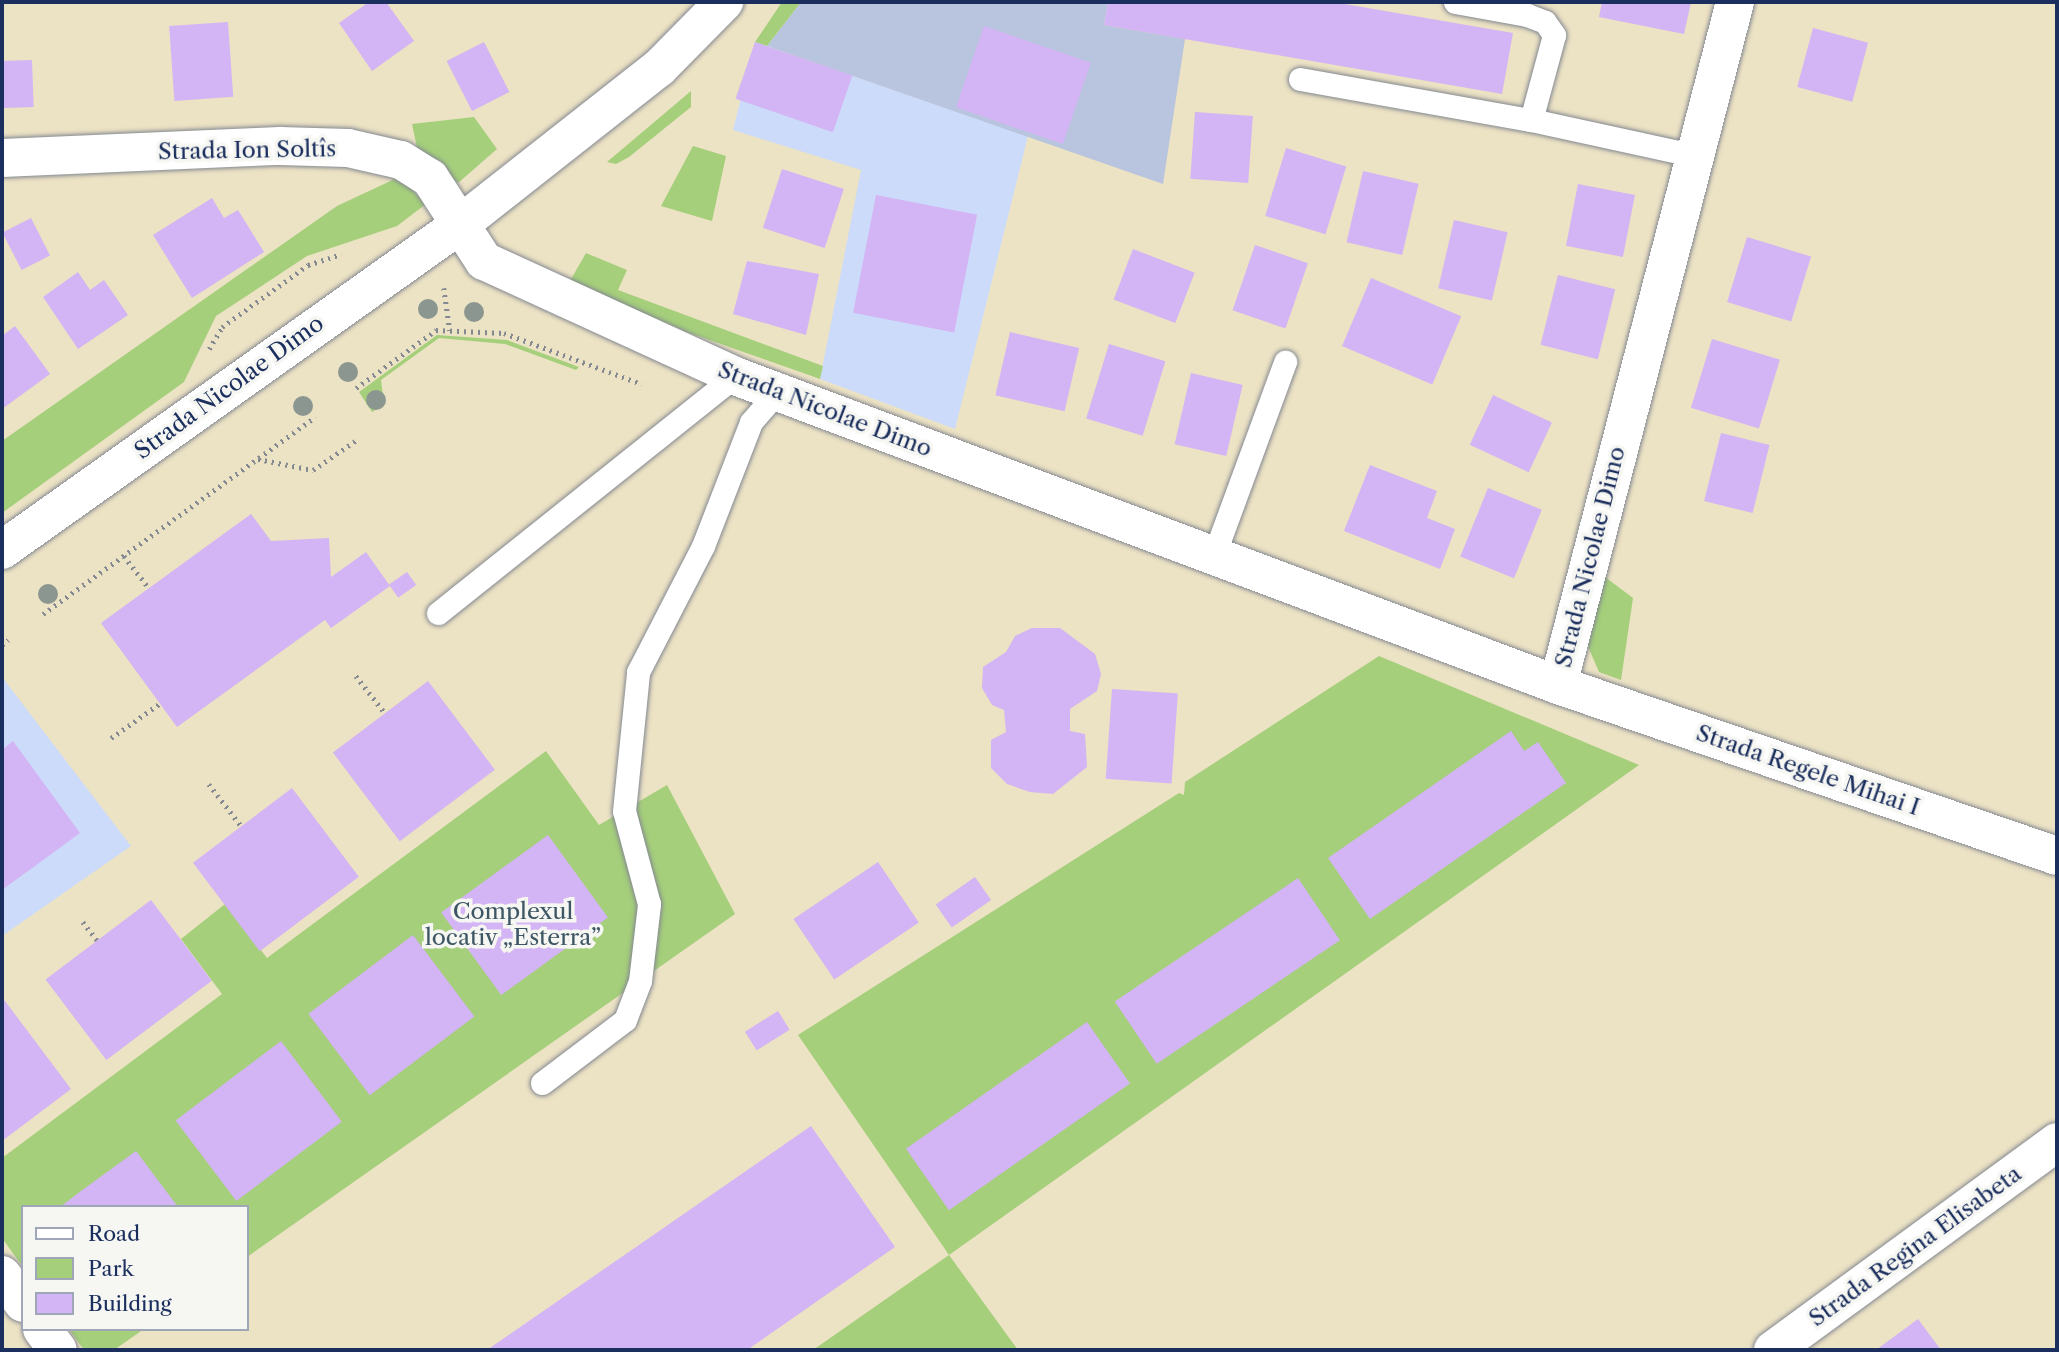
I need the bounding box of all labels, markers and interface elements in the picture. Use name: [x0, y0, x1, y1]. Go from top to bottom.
street label: Strada Ion Soltîs: [158, 135, 336, 165]
street label: Strada Nicolae Dimo: [129, 309, 329, 465]
street label: Strada Nicolae Dimo: [714, 355, 936, 463]
street label: Strada Nicolae Dimo: [1549, 444, 1631, 670]
street label: Strada Regele Mihai I: [1693, 719, 1923, 821]
park label: Complexul locativ „Esterra”: [425, 897, 601, 951]
street label: Strada Regina Elisabeta: [1803, 1160, 2027, 1332]
legend: [21, 1205, 248, 1331]
text: Road: [88, 1221, 140, 1246]
text: Park: [88, 1256, 134, 1281]
text: Building: [88, 1291, 172, 1316]

